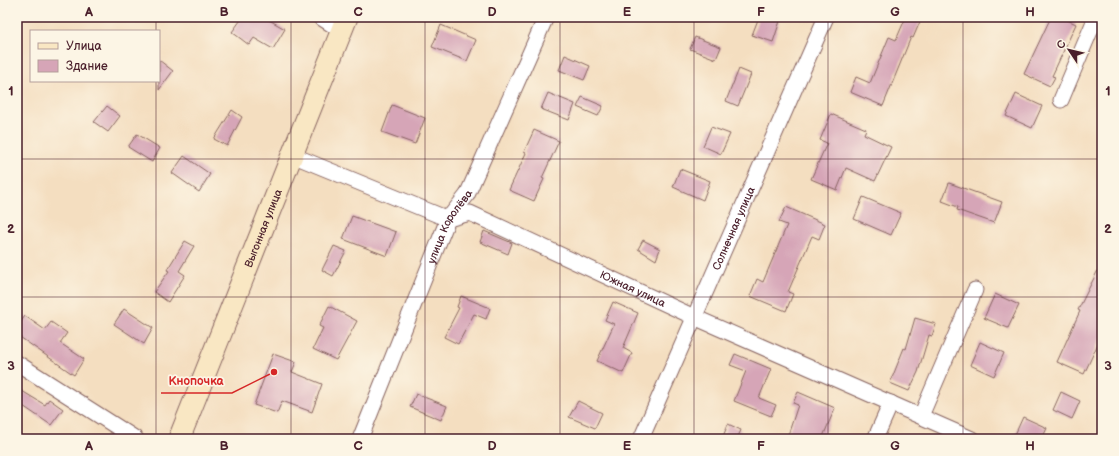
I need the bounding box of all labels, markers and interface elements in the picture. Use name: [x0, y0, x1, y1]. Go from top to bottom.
text: A: [84, 4, 93, 20]
text: B: [219, 4, 229, 20]
text: C: [353, 4, 363, 20]
text: D: [487, 4, 497, 20]
text: E: [623, 4, 632, 20]
text: F: [757, 4, 765, 20]
text: G: [890, 4, 900, 20]
text: H: [1025, 4, 1035, 20]
legend: [30, 30, 160, 82]
north arrow: [1049, 30, 1089, 70]
text: С: [1054, 37, 1069, 51]
text: Улица: [66, 39, 102, 54]
text: Здание: [66, 59, 108, 74]
text: 1: [8, 83, 14, 99]
text: 1: [1105, 83, 1111, 99]
street label: Солнечная улица: [710, 184, 758, 272]
street label: Выгонная улица: [242, 187, 285, 269]
street label: улица Королёва: [425, 188, 476, 266]
text: 2: [7, 221, 15, 237]
text: 2: [1104, 221, 1112, 237]
street label: Южная улица: [598, 268, 668, 310]
text: 3: [7, 358, 15, 374]
text: 3: [1104, 358, 1112, 374]
callout: Кнопочка: [161, 369, 232, 393]
text: Кнопочка: [168, 374, 225, 389]
text: A: [84, 438, 93, 454]
text: B: [219, 438, 229, 454]
text: C: [353, 438, 363, 454]
text: D: [487, 438, 497, 454]
text: E: [623, 438, 632, 454]
text: F: [757, 438, 765, 454]
text: G: [890, 438, 900, 454]
text: H: [1025, 438, 1035, 454]

